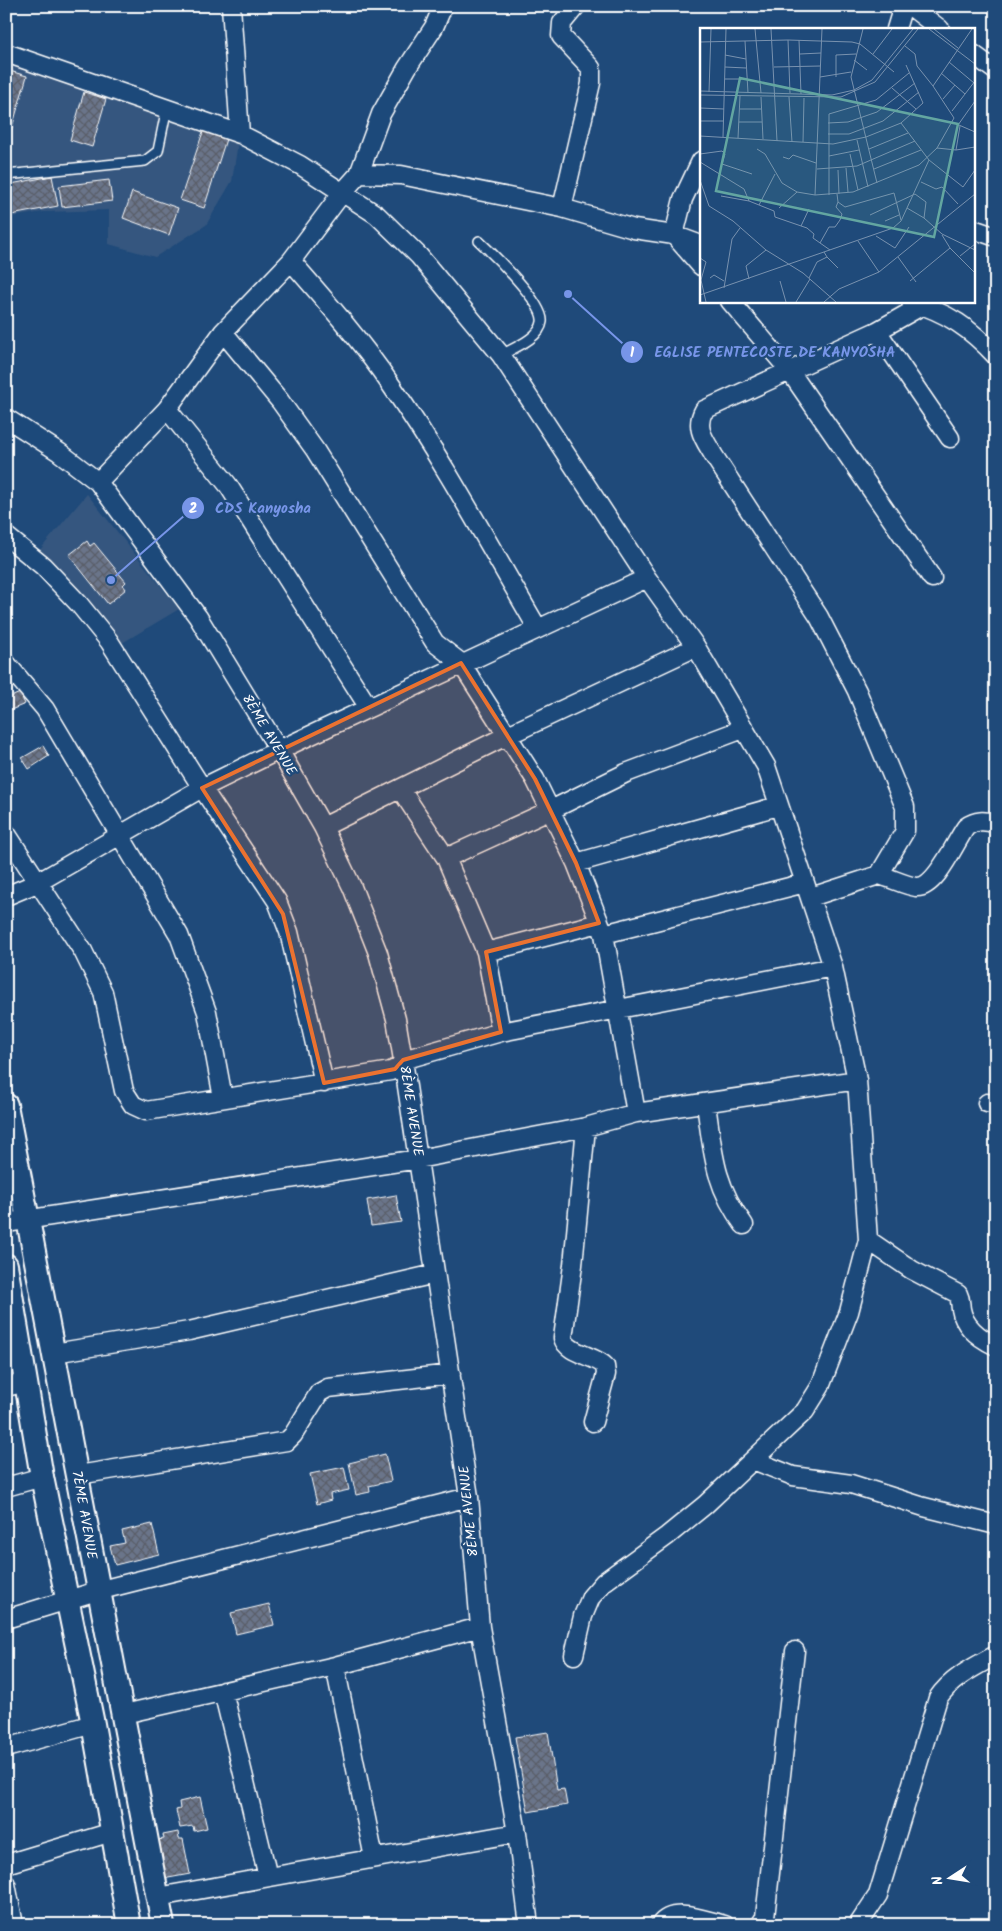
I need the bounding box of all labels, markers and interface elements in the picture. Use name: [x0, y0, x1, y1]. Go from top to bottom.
inset map: [700, 28, 974, 302]
callout: EGLISE PENTECOSTE DE KANYOSHA: [620, 337, 906, 367]
text: 1: [630, 341, 635, 365]
text: EGLISE PENTECOSTE DE KANYOSHA: [655, 341, 895, 365]
callout: CDS Kanyosha: [180, 493, 321, 523]
text: 2: [189, 497, 198, 521]
text: CDS Kanyosha: [215, 497, 311, 521]
street label: 8ÈME AVENUE: [236, 690, 302, 781]
street label: 8ÈME AVENUE: [393, 1064, 429, 1159]
street label: 8ÈME AVENUE: [453, 1463, 485, 1558]
street label: 7ÈME AVENUE: [65, 1469, 103, 1562]
north arrow: [924, 1854, 974, 1904]
text: N: [927, 1874, 950, 1887]

